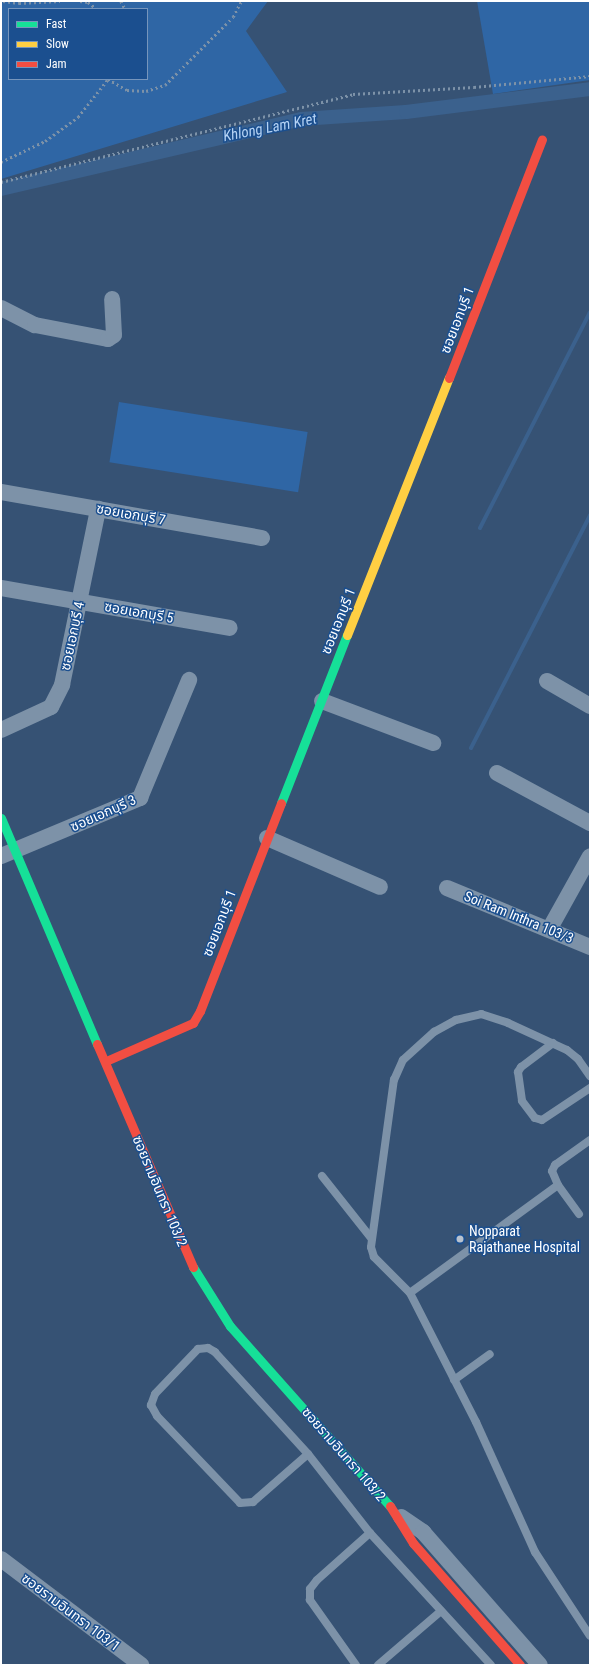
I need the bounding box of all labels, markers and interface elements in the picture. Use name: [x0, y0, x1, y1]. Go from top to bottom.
legend: [8, 8, 148, 80]
text: Fast: [46, 17, 66, 31]
text: Slow: [46, 37, 69, 51]
text: Jam: [46, 57, 67, 71]
water label: Khlong Lam Kret: [222, 110, 318, 146]
street label: ซอยเอกบุรี 1: [437, 284, 477, 356]
street label: ซอยเอกบุรี 7: [95, 500, 167, 528]
street label: ซอยเอกบุรี 1: [317, 585, 359, 657]
street label: ซอยเอกบุรี 5: [103, 598, 175, 626]
street label: ซอยเอกบุรี 4: [57, 600, 87, 672]
street label: ซอยเอกบุรี 3: [68, 791, 138, 835]
street label: ซอยเอกบุรี 1: [199, 887, 239, 959]
street label: Soi Ram Inthra 103/3: [462, 887, 576, 947]
street label: ซอยรามอินทรา 103/2: [129, 1133, 191, 1249]
place label: Nopparat Rajathanee Hospital: [469, 1223, 580, 1256]
marker: Nopparat Rajathanee Hospital: [454, 1233, 466, 1245]
street label: ซอยรามอินทรา 103/2: [299, 1404, 389, 1504]
street label: ซอยรามอินทรา 103/1: [18, 1569, 124, 1655]

